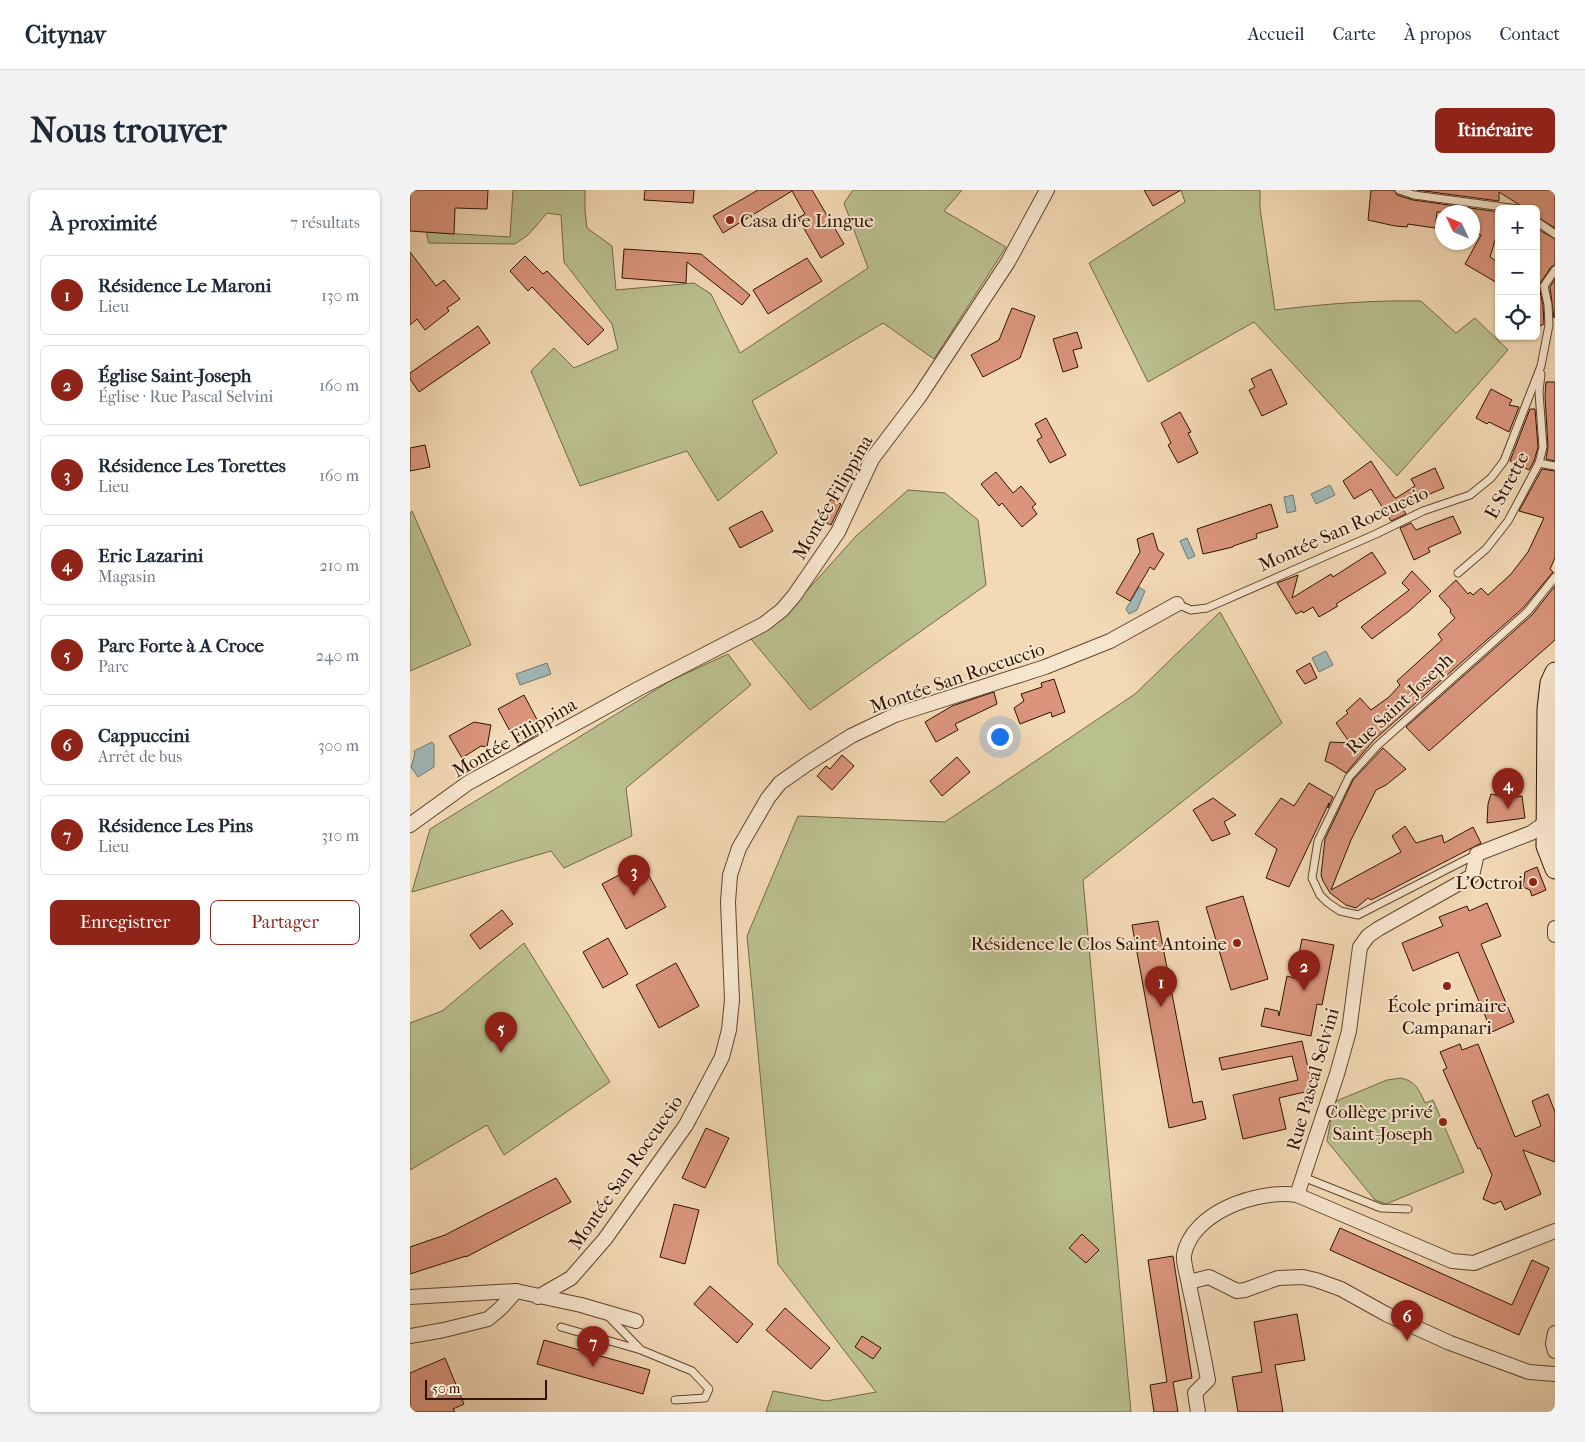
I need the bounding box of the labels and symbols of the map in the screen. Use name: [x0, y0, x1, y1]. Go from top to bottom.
north arrow: [1435, 205, 1480, 250]
place label: Casa di e Lingue: [740, 210, 874, 232]
marker: Casa di e Lingue: [724, 214, 736, 226]
street label: Montée Filippina: [788, 431, 877, 564]
street label: E Strette: [1480, 448, 1534, 523]
street label: Montée San Roccuccio: [1255, 481, 1432, 576]
street label: Montée San Roccuccio: [867, 638, 1048, 718]
street label: Rue Saint-Joseph: [1342, 648, 1458, 759]
street label: Montée Filippina: [448, 693, 581, 782]
your location: [987, 724, 1013, 750]
pin: 4: [1492, 768, 1524, 809]
pin: 3: [618, 855, 650, 896]
place label: L'Octroi: [1455, 872, 1523, 894]
marker: L'Octroi: [1527, 876, 1539, 888]
place label: Résidence le Clos Saint Antoine: [970, 933, 1227, 955]
marker: Résidence le Clos Saint Antoine: [1231, 937, 1243, 949]
pin: 2: [1288, 950, 1320, 991]
pin: 1: [1145, 966, 1177, 1007]
marker: École primaire Campanari: [1441, 980, 1453, 992]
place label: École primaire Campanari: [1387, 995, 1507, 1039]
street label: Rue Pascal Selvini: [1282, 1005, 1344, 1153]
pin: 5: [485, 1012, 517, 1053]
street label: Montée San Roccuccio: [564, 1091, 688, 1254]
place label: Collège privé Saint-Joseph: [1325, 1101, 1433, 1145]
marker: Collège privé Saint-Joseph: [1437, 1116, 1449, 1128]
pin: 6: [1391, 1300, 1423, 1341]
pin: 7: [577, 1326, 609, 1367]
scale bar: [425, 1377, 548, 1400]

